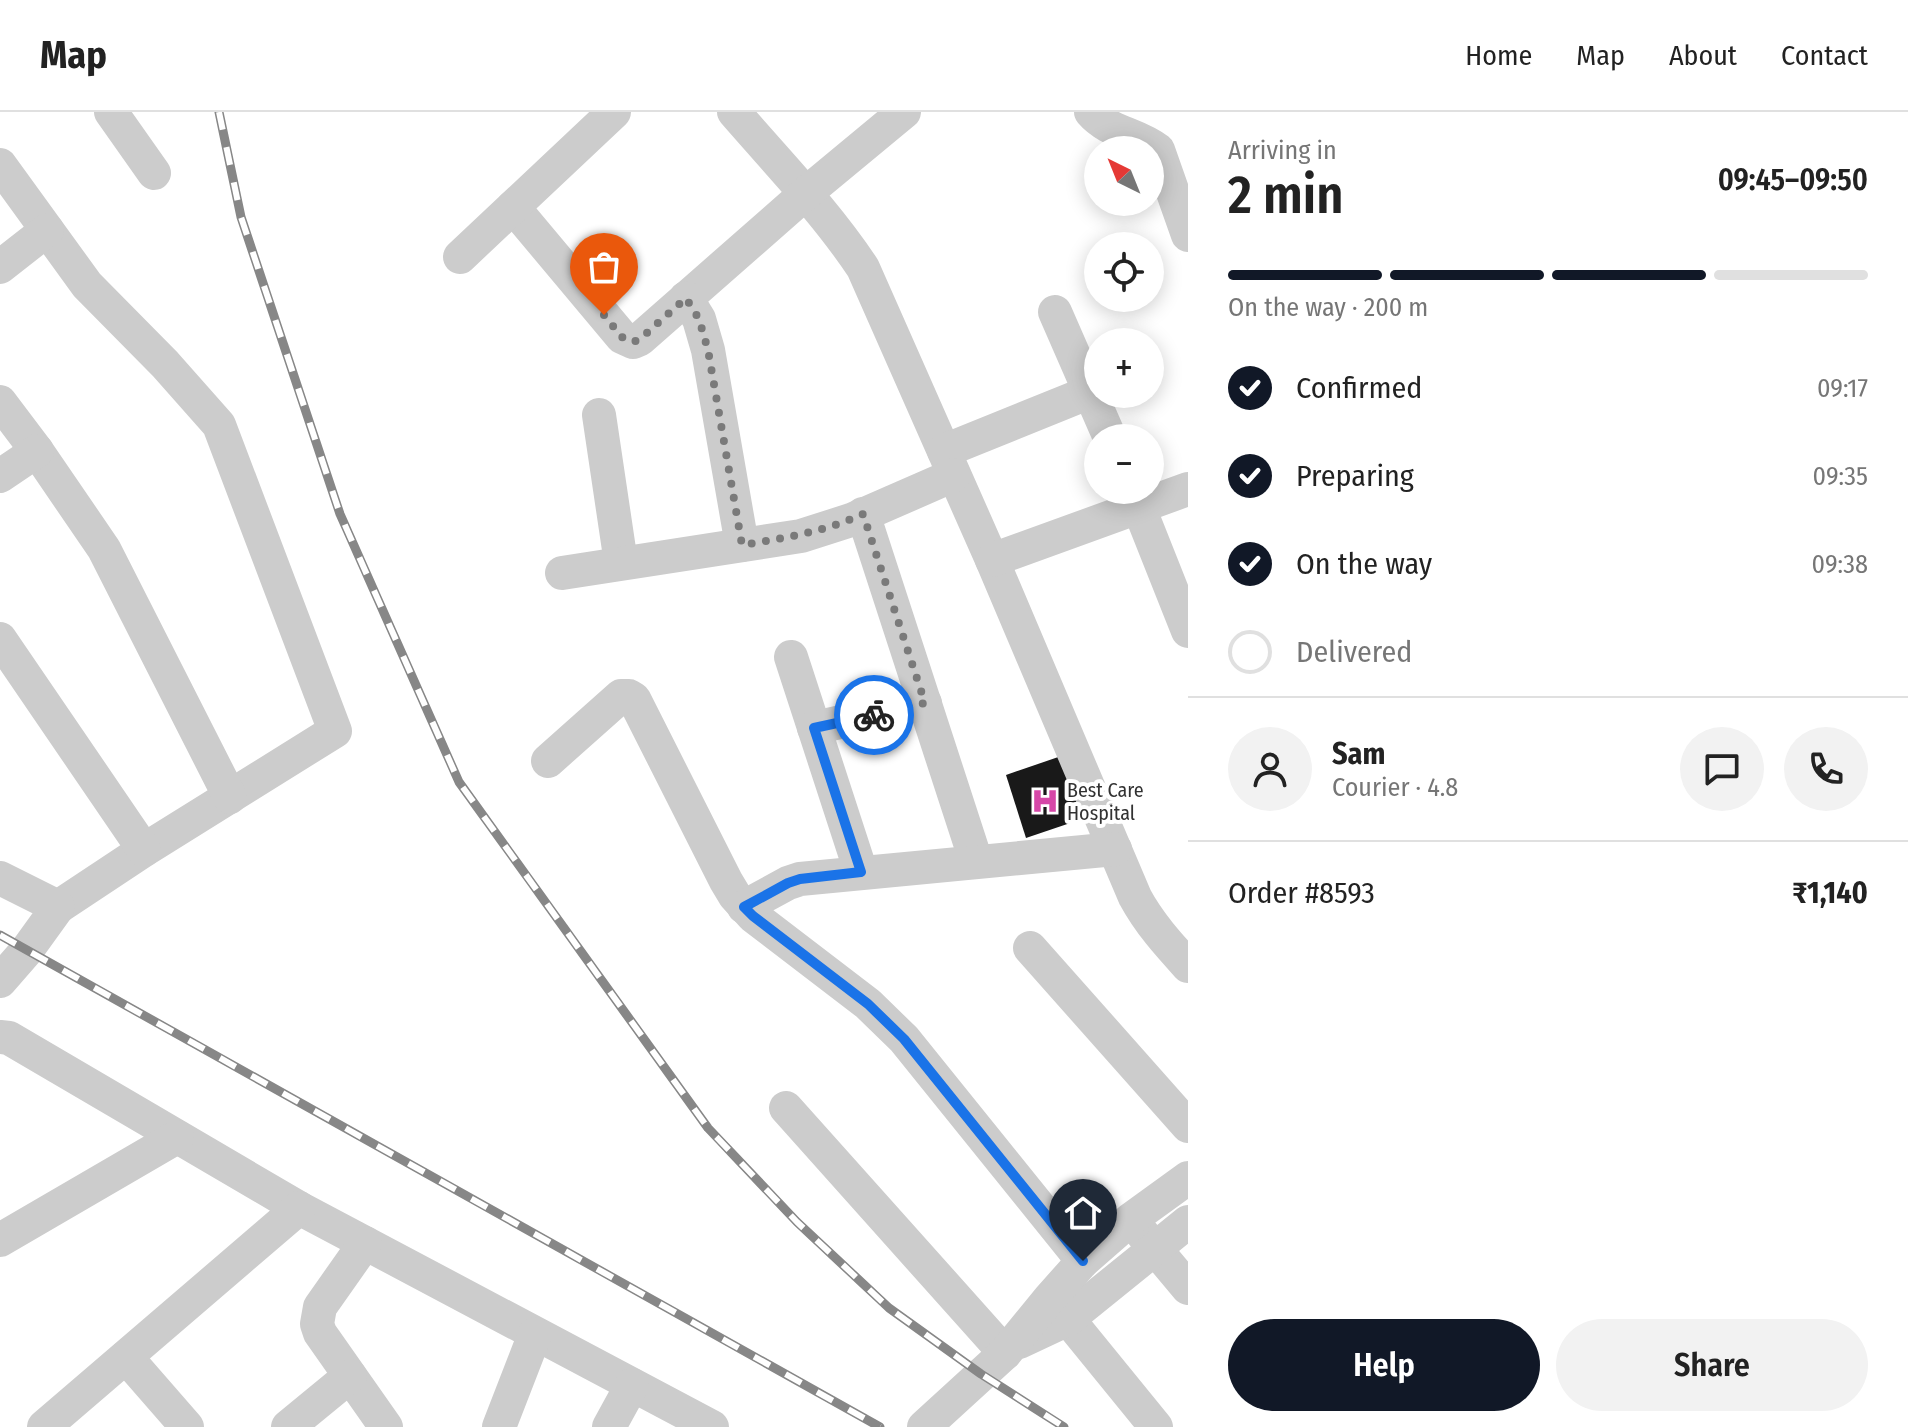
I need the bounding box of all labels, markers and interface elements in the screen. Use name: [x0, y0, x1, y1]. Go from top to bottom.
text: Map: [40, 32, 107, 78]
text: Home: [1465, 39, 1532, 72]
text: Map: [1576, 39, 1625, 72]
text: About: [1669, 39, 1737, 72]
text: Contact: [1781, 39, 1868, 72]
text: Arriving in: [1228, 135, 1337, 166]
north arrow: [1084, 136, 1164, 216]
map controls: [1084, 136, 1164, 504]
text: 09:45–09:50: [1718, 162, 1868, 198]
text: 2 min: [1228, 164, 1344, 227]
button: locate: [1084, 232, 1164, 312]
pin: [570, 233, 638, 315]
icon: bag: [582, 245, 626, 289]
text: On the way · 200 m: [1228, 292, 1428, 323]
button: +: [1084, 328, 1164, 408]
icon: check: [1228, 366, 1272, 410]
text: Confirmed: [1296, 370, 1422, 406]
text: 09:17: [1817, 373, 1868, 404]
button: −: [1084, 424, 1164, 504]
icon: check: [1228, 454, 1272, 498]
text: Preparing: [1296, 458, 1414, 494]
text: 09:35: [1813, 461, 1868, 492]
icon: check: [1228, 542, 1272, 586]
text: On the way: [1296, 546, 1432, 582]
text: 09:38: [1812, 549, 1868, 580]
text: Delivered: [1296, 634, 1412, 670]
courier: [834, 675, 914, 755]
icon: bike: [852, 693, 896, 737]
button: person: [1228, 727, 1312, 811]
button: chat: [1680, 727, 1764, 811]
button: phone: [1784, 727, 1868, 811]
text: Sam: [1332, 736, 1385, 772]
text: Courier · 4.8: [1332, 772, 1458, 803]
place label: Best Care Hospital: [1067, 778, 1144, 825]
hospital icon: Best Care Hospital: [1030, 786, 1060, 816]
text: Order #8593: [1228, 875, 1375, 911]
text: ₹1,140: [1792, 875, 1868, 911]
pin: [1049, 1179, 1117, 1261]
icon: home: [1061, 1191, 1105, 1235]
button: Help: [1228, 1319, 1540, 1411]
button: Share: [1556, 1319, 1868, 1411]

